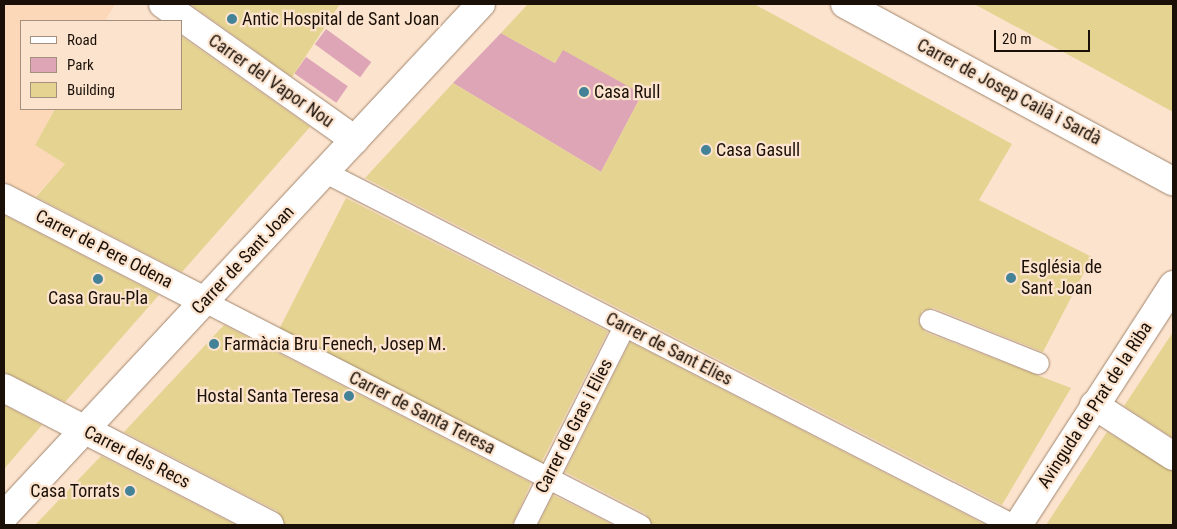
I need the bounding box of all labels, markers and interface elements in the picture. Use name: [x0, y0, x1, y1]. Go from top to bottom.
place label: Antic Hospital de Sant Joan: [242, 8, 439, 30]
marker: Antic Hospital de Sant Joan: [226, 13, 238, 25]
legend: [20, 20, 182, 110]
scale bar: [997, 20, 1093, 52]
street label: Carrer del Vapor Nou: [204, 30, 338, 132]
text: 20 m: [1002, 30, 1032, 48]
text: Road: [67, 31, 97, 49]
street label: Carrer de Josep Cailà i Sardà: [913, 34, 1105, 150]
text: Park: [67, 56, 94, 74]
text: Building: [67, 81, 115, 99]
place label: Casa Rull: [594, 81, 660, 103]
marker: Casa Rull: [578, 86, 590, 98]
place label: Casa Gasull: [716, 139, 800, 161]
marker: Casa Gasull: [700, 144, 712, 156]
street label: Carrer de Sant Joan: [187, 201, 299, 319]
street label: Carrer de Pere Odena: [32, 205, 176, 293]
place label: Església de Sant Joan: [1021, 257, 1102, 300]
marker: Església de Sant Joan: [1005, 272, 1017, 284]
marker: Casa Grau-Pla: [92, 273, 104, 285]
place label: Casa Grau-Pla: [48, 287, 148, 309]
street label: Carrer de Sant Elies: [602, 308, 736, 390]
street label: Avinguda de Prat de la Riba: [1033, 318, 1157, 492]
place label: Farmàcia Bru Fenech, Josep M.: [224, 333, 446, 355]
marker: Farmàcia Bru Fenech, Josep M.: [208, 338, 220, 350]
street label: Carrer de Gras i Elies: [531, 355, 617, 497]
street label: Carrer de Santa Teresa: [345, 367, 499, 459]
place label: Hostal Santa Teresa: [196, 385, 339, 407]
marker: Hostal Santa Teresa: [343, 390, 355, 402]
street label: Carrer dels Recs: [80, 421, 194, 493]
place label: Casa Torrats: [30, 480, 120, 502]
marker: Casa Torrats: [124, 485, 136, 497]

